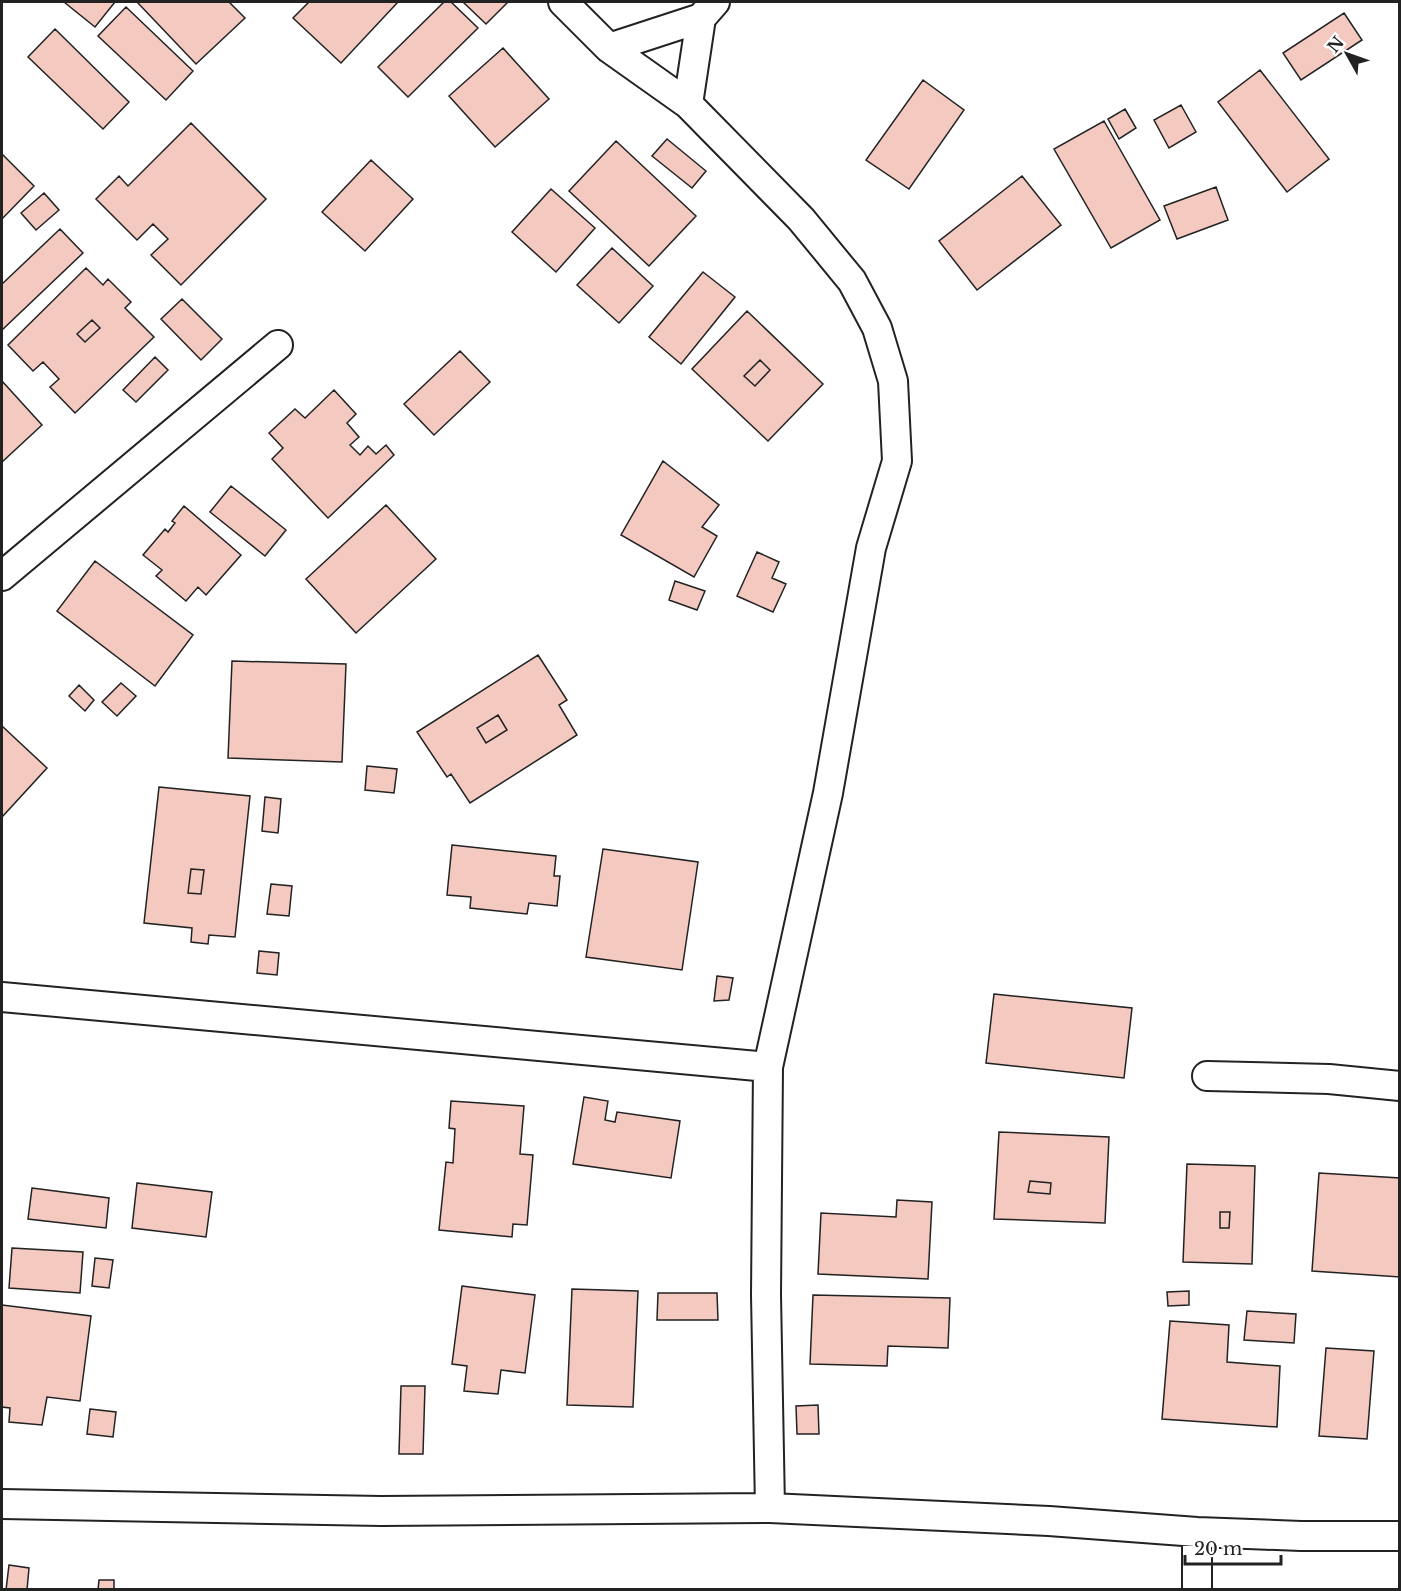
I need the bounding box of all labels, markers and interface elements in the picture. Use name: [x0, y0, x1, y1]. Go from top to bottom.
north arrow: [1317, 24, 1377, 84]
text: N: [1323, 32, 1348, 57]
scale bar: [1185, 1528, 1281, 1566]
text: 20 m: [1194, 1538, 1242, 1560]

